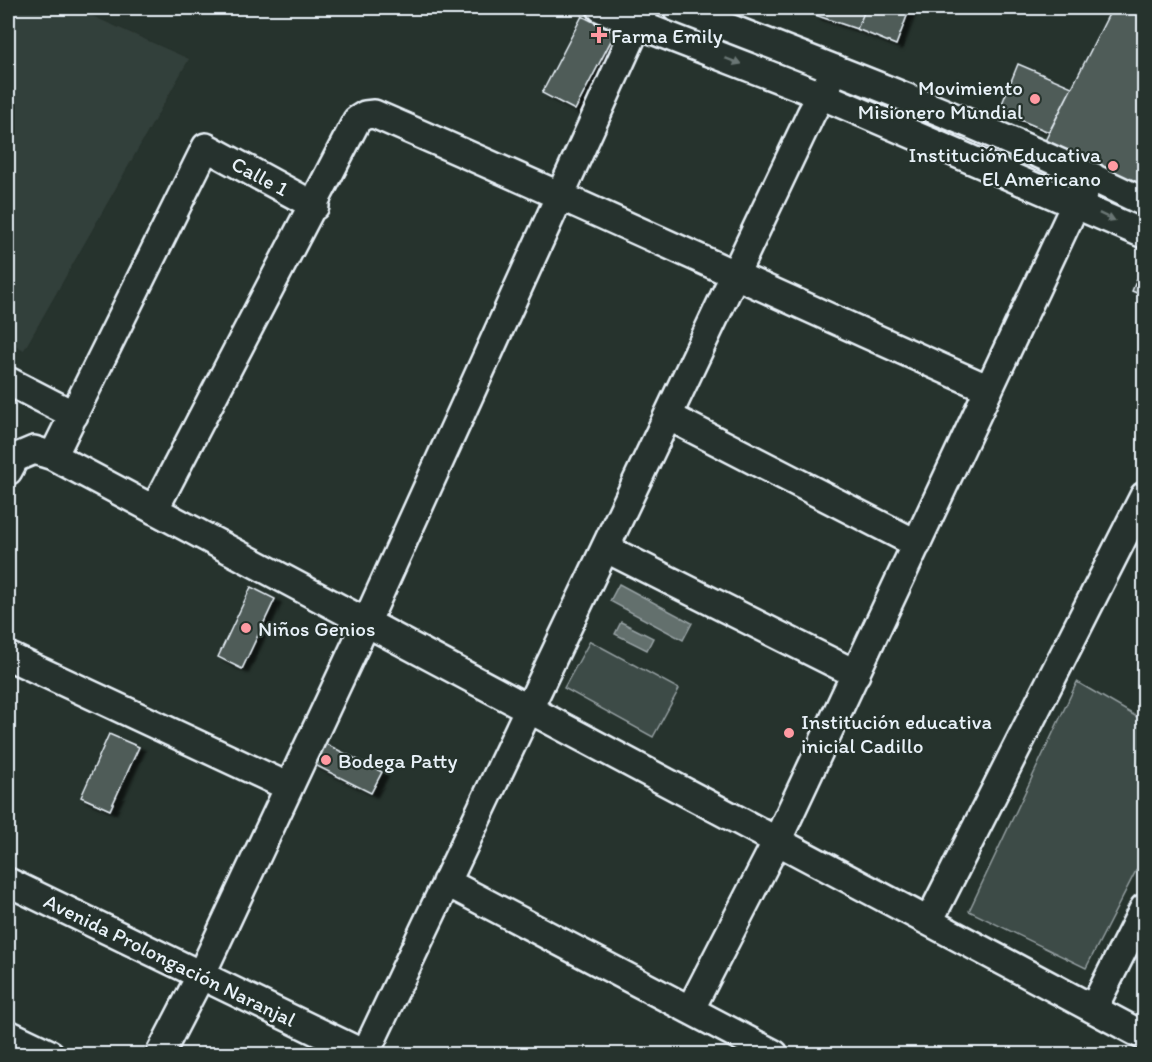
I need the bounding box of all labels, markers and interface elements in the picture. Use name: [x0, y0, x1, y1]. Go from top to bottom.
place label: Farma Emily: [611, 23, 723, 48]
marker: Farma Emily: [592, 28, 606, 42]
one-way arrow: [724, 57, 742, 66]
place label: Movimiento Misionero Mundial: [858, 75, 1023, 124]
marker: Movimiento Misionero Mundial: [1028, 92, 1042, 106]
place label: Institución Educativa El Americano: [909, 142, 1101, 191]
street label: Calle 1: [227, 151, 293, 201]
marker: Institución Educativa El Americano: [1106, 159, 1120, 173]
one-way arrow: [1098, 212, 1116, 222]
place label: Niños Genios: [258, 616, 375, 641]
marker: Niños Genios: [239, 621, 253, 635]
place label: Institución educativa inicial Cadillo: [801, 709, 992, 758]
marker: Institución educativa inicial Cadillo: [782, 726, 796, 740]
place label: Bodega Patty: [338, 748, 457, 773]
marker: Bodega Patty: [319, 753, 333, 767]
street label: Avenida Prolongación Naranjal: [40, 888, 300, 1032]

